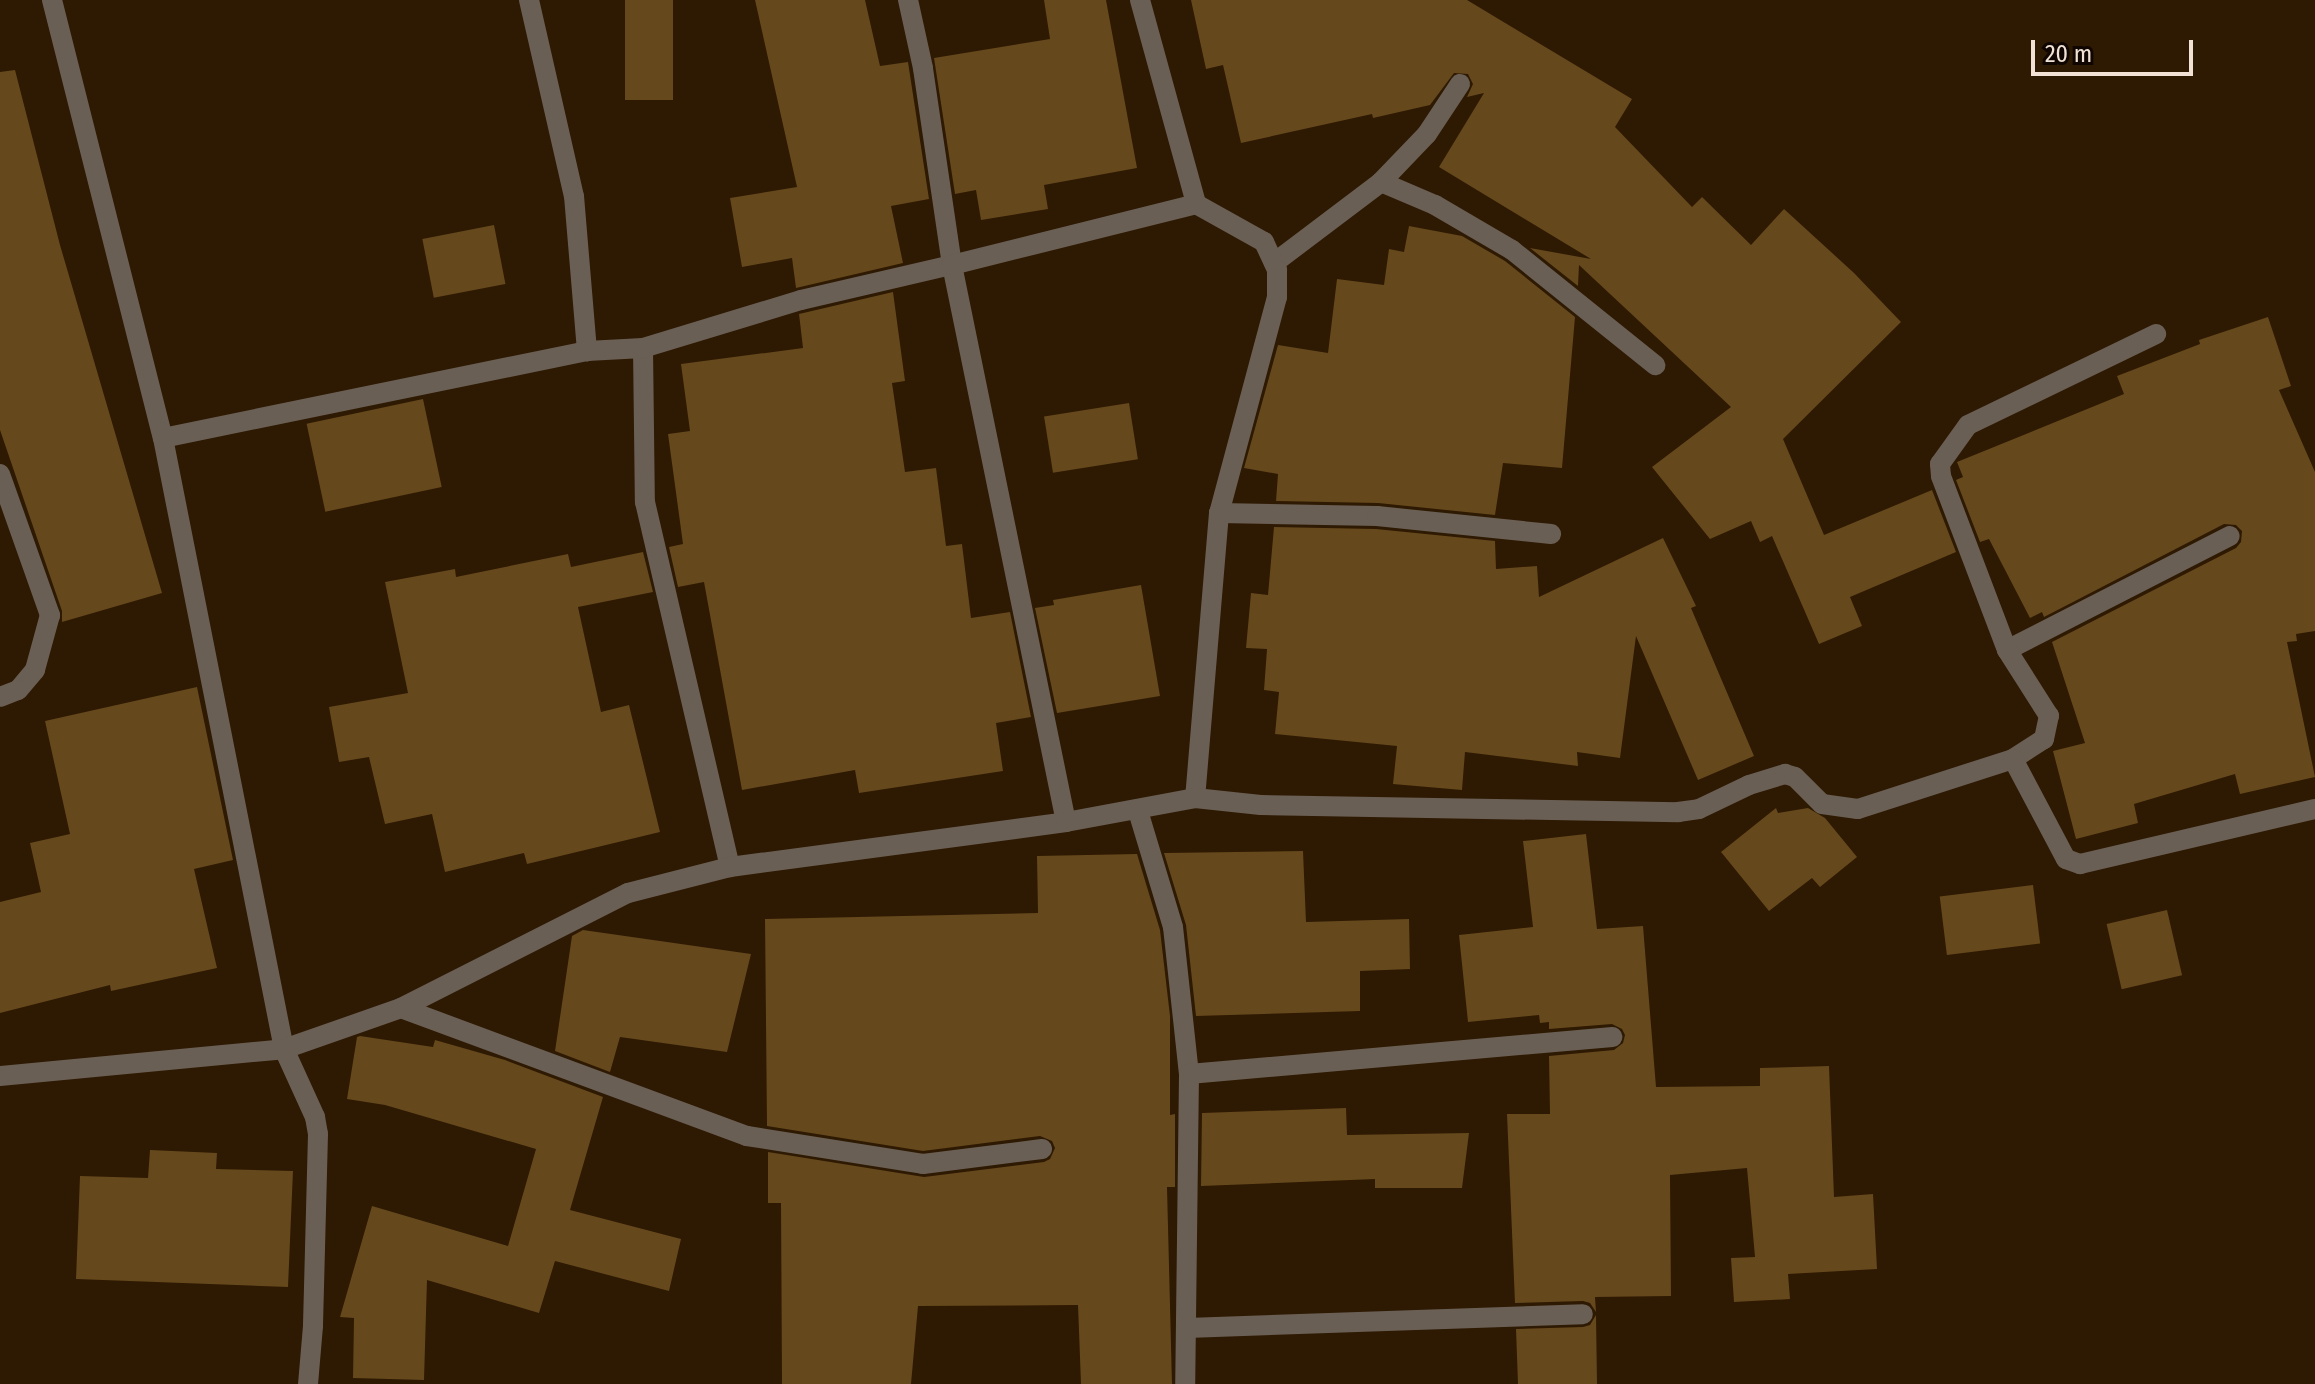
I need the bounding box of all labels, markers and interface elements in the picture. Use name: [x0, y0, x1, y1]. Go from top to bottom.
scale bar: [2035, 24, 2197, 74]
text: 20 m: [2045, 40, 2092, 68]

